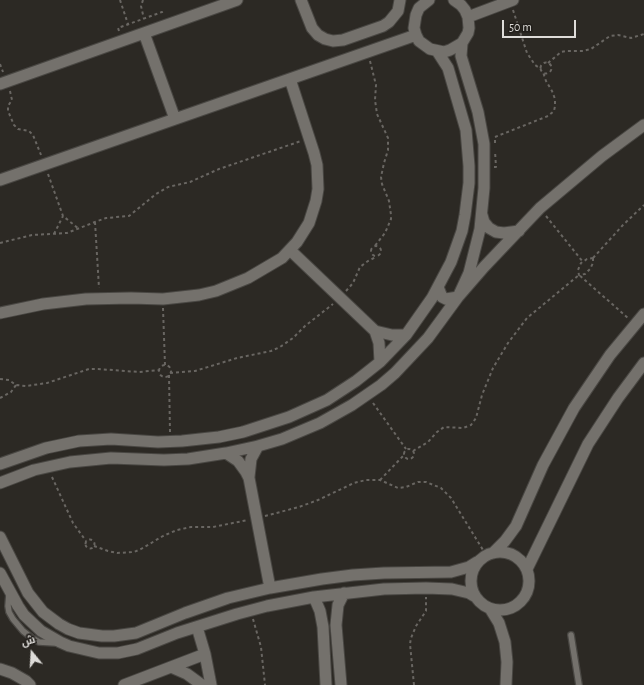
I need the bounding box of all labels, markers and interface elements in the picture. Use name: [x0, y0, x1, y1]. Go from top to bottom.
scale bar: [504, 12, 578, 38]
text: 50 m: [509, 21, 532, 33]
north arrow: [12, 633, 52, 673]
text: ش: [20, 634, 37, 649]

